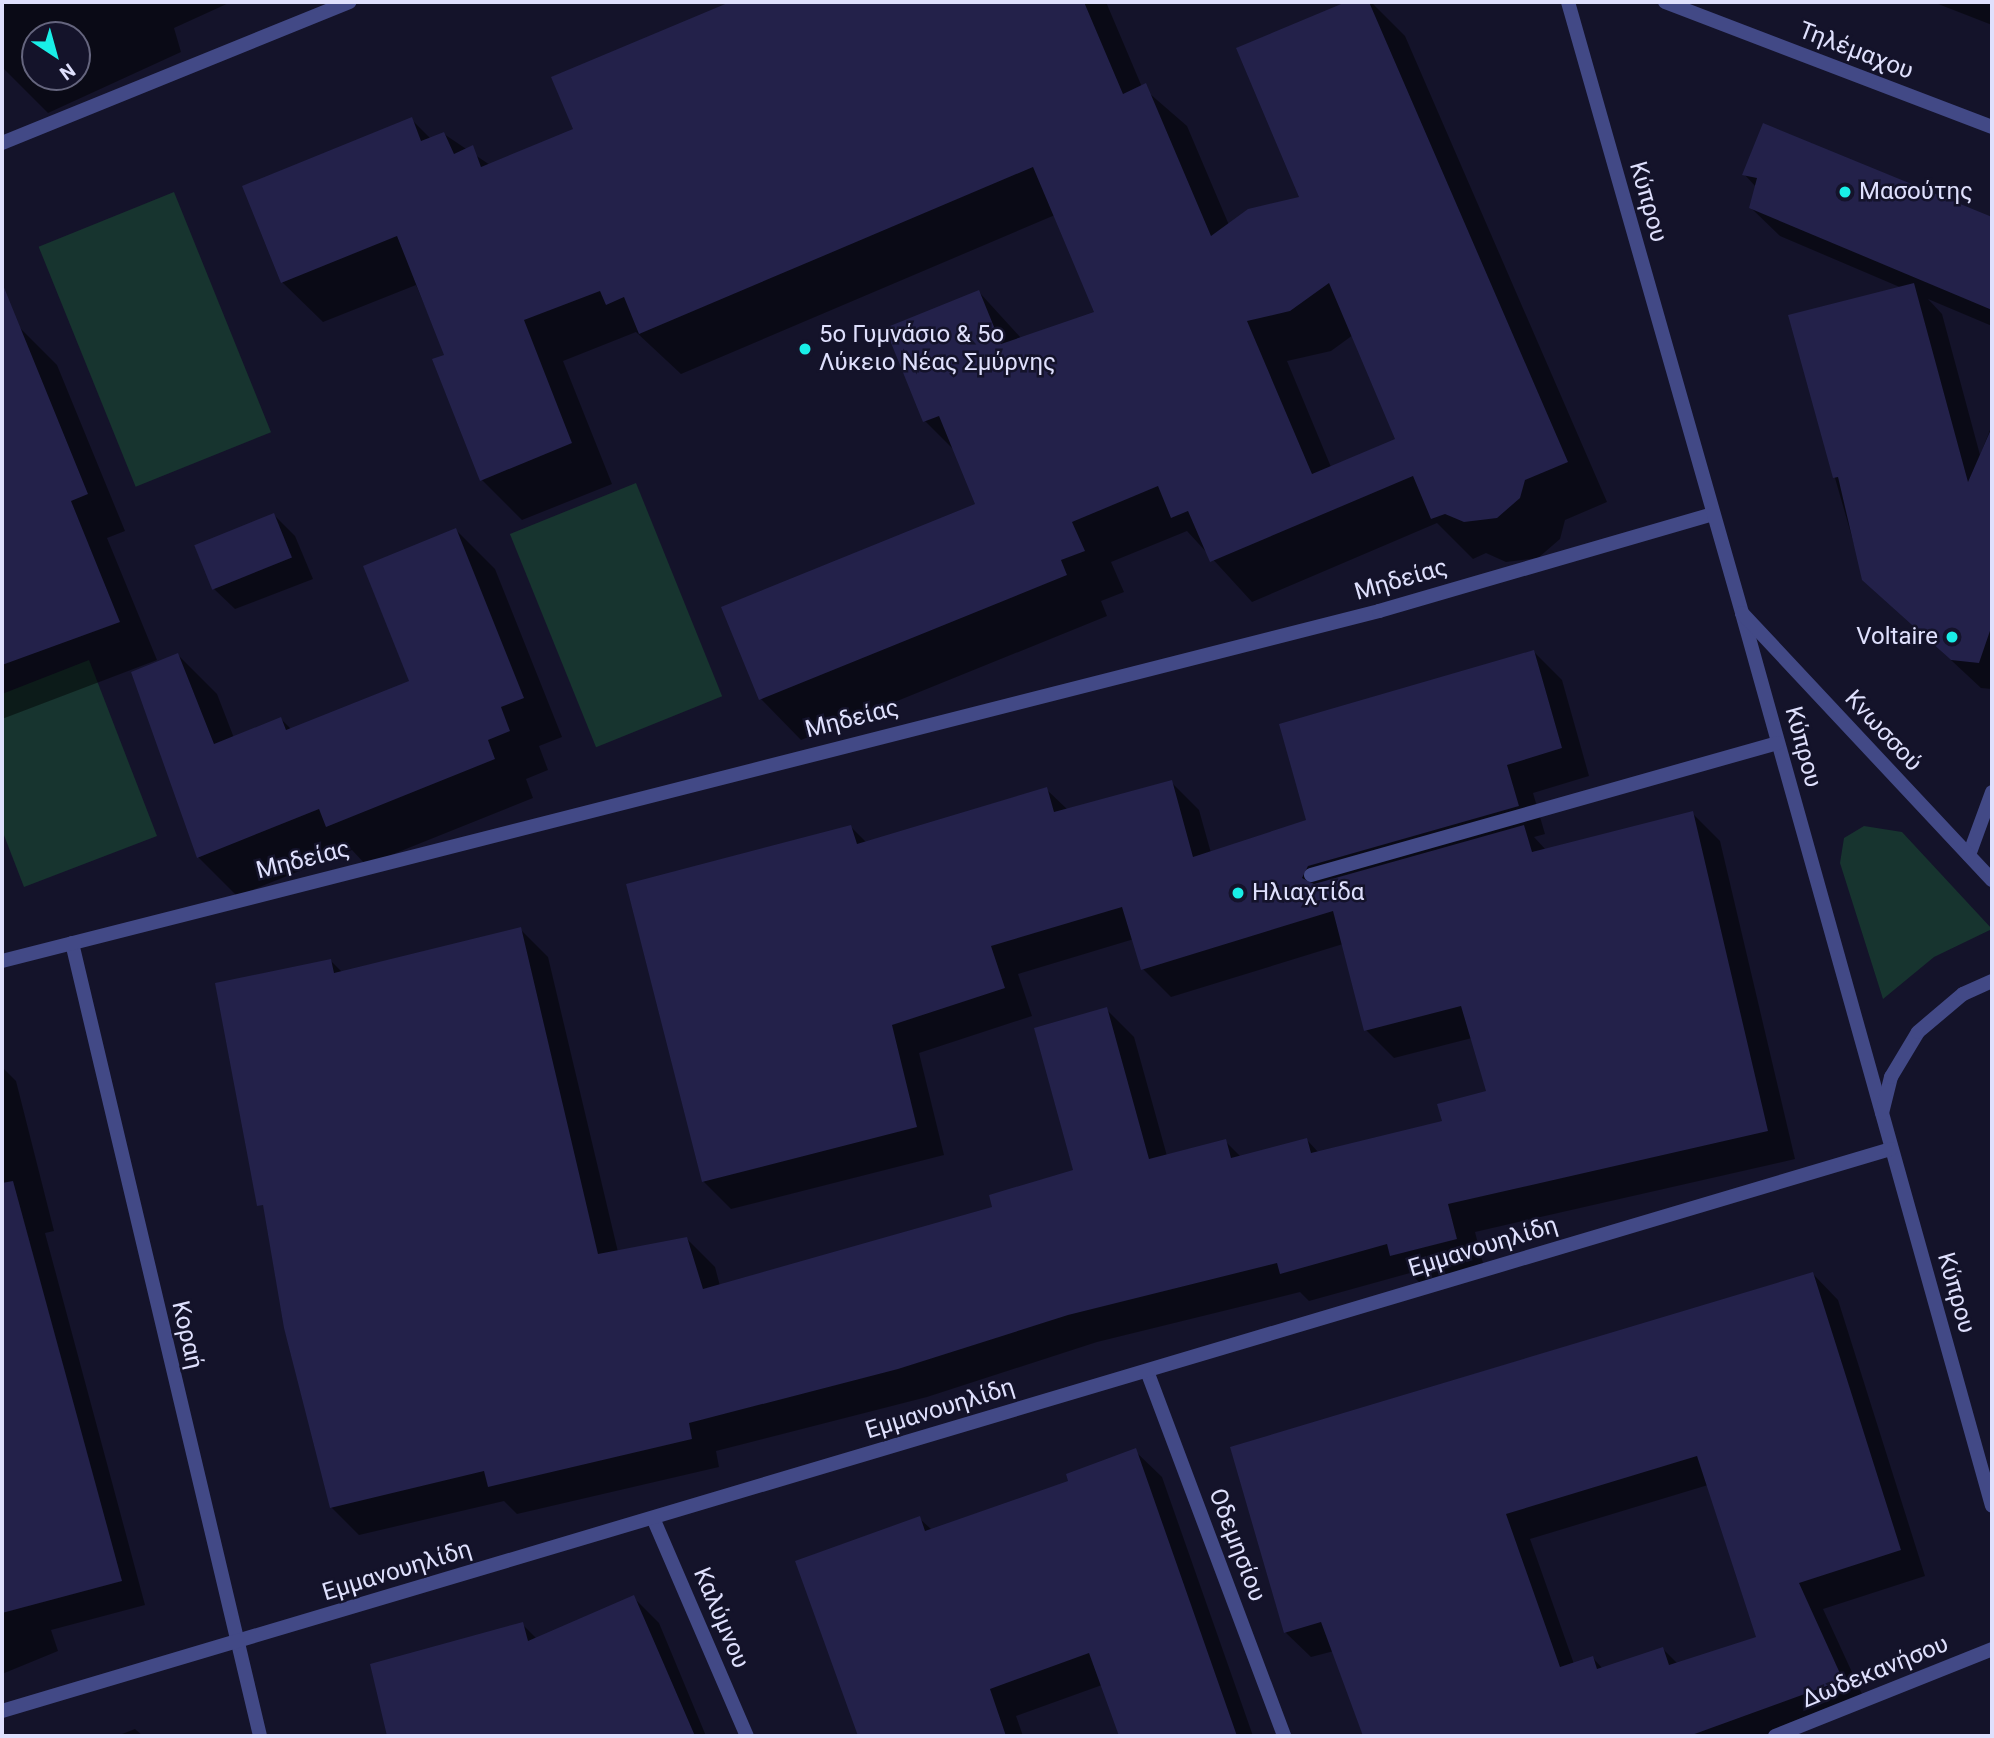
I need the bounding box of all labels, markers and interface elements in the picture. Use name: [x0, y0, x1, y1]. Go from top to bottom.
street label: Τηλέμαχου: [1795, 16, 1917, 86]
north arrow: [21, 21, 91, 91]
text: N: [55, 59, 80, 85]
street label: Κύπρου: [1623, 158, 1673, 246]
place label: Μασούτης: [1859, 178, 1973, 206]
marker: Μασούτης: [1837, 184, 1853, 200]
place label: 5ο Γυμνάσιο & 5ο Λύκειο Νέας Σμύρνης: [819, 321, 1056, 377]
marker: 5ο Γυμνάσιο & 5ο Λύκειο Νέας Σμύρνης: [797, 341, 813, 357]
street label: Μηδείας: [1351, 553, 1451, 607]
place label: Voltaire: [1856, 623, 1938, 651]
marker: Voltaire: [1944, 629, 1960, 645]
street label: Κνωσσού: [1838, 685, 1928, 777]
street label: Μηδείας: [802, 693, 902, 745]
street label: Κύπρου: [1778, 703, 1828, 791]
street label: Μηδείας: [253, 834, 353, 886]
place label: Ηλιαχτίδα: [1252, 879, 1364, 907]
marker: Ηλιαχτίδα: [1230, 885, 1246, 901]
street label: Εμμανουηλίδη: [1405, 1211, 1561, 1283]
street label: Κύπρου: [1931, 1249, 1981, 1337]
street label: Κοραή: [165, 1298, 209, 1372]
street label: Εμμανουηλίδη: [862, 1373, 1018, 1445]
street label: Οδεμησίου: [1202, 1485, 1272, 1605]
street label: Εμμανουηλίδη: [319, 1535, 475, 1607]
street label: Καλύμνου: [687, 1563, 755, 1673]
street label: Δωδεκανήσου: [1797, 1629, 1953, 1715]

